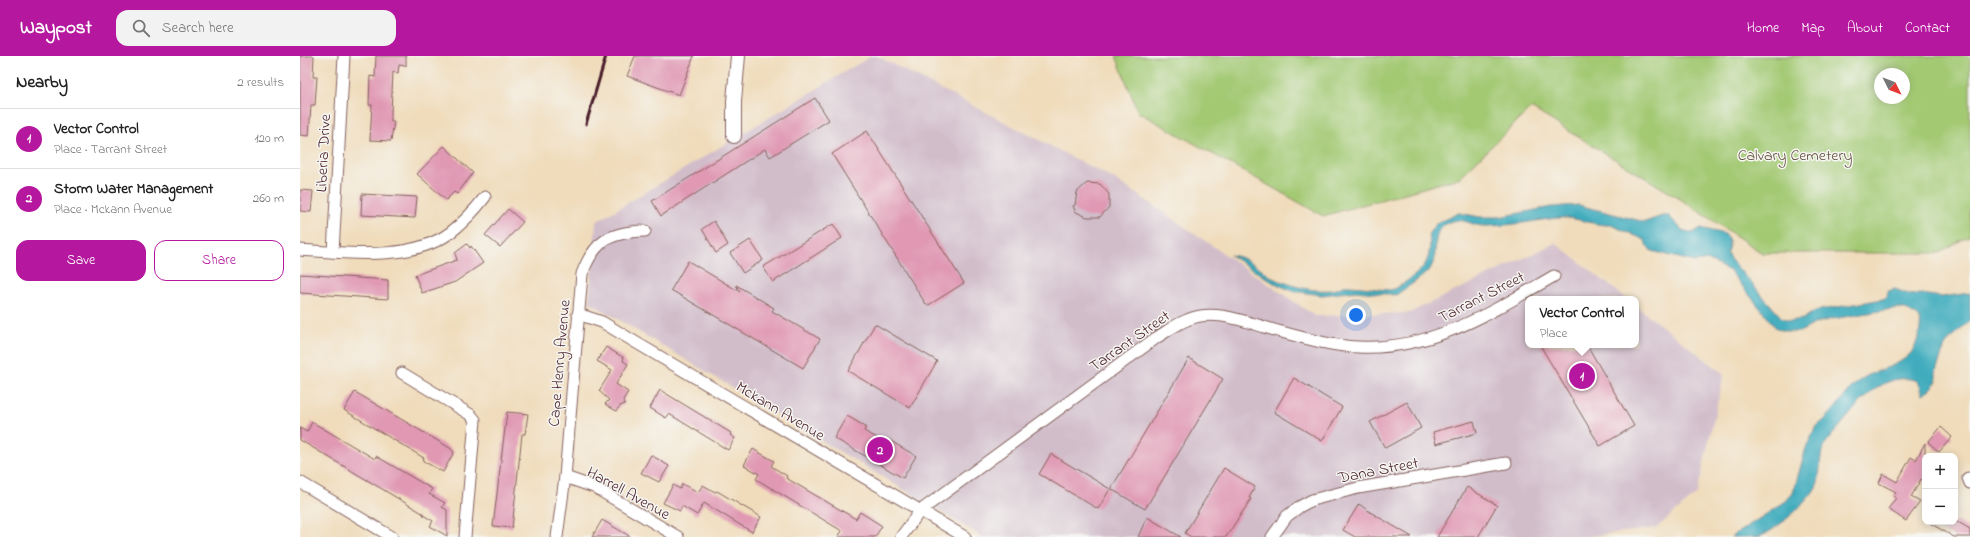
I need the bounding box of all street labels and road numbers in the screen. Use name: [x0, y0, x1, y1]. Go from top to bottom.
street label: Liberia Drive: [310, 113, 338, 193]
street label: Tarrant Street: [1435, 265, 1530, 330]
street label: Cape Henry Avenue: [542, 298, 578, 428]
street label: Tarrant Street: [1085, 305, 1176, 378]
street label: Mckann Avenue: [731, 376, 830, 448]
street label: Dana Street: [1335, 451, 1421, 491]
street label: Harrell Avenue: [582, 461, 675, 527]

